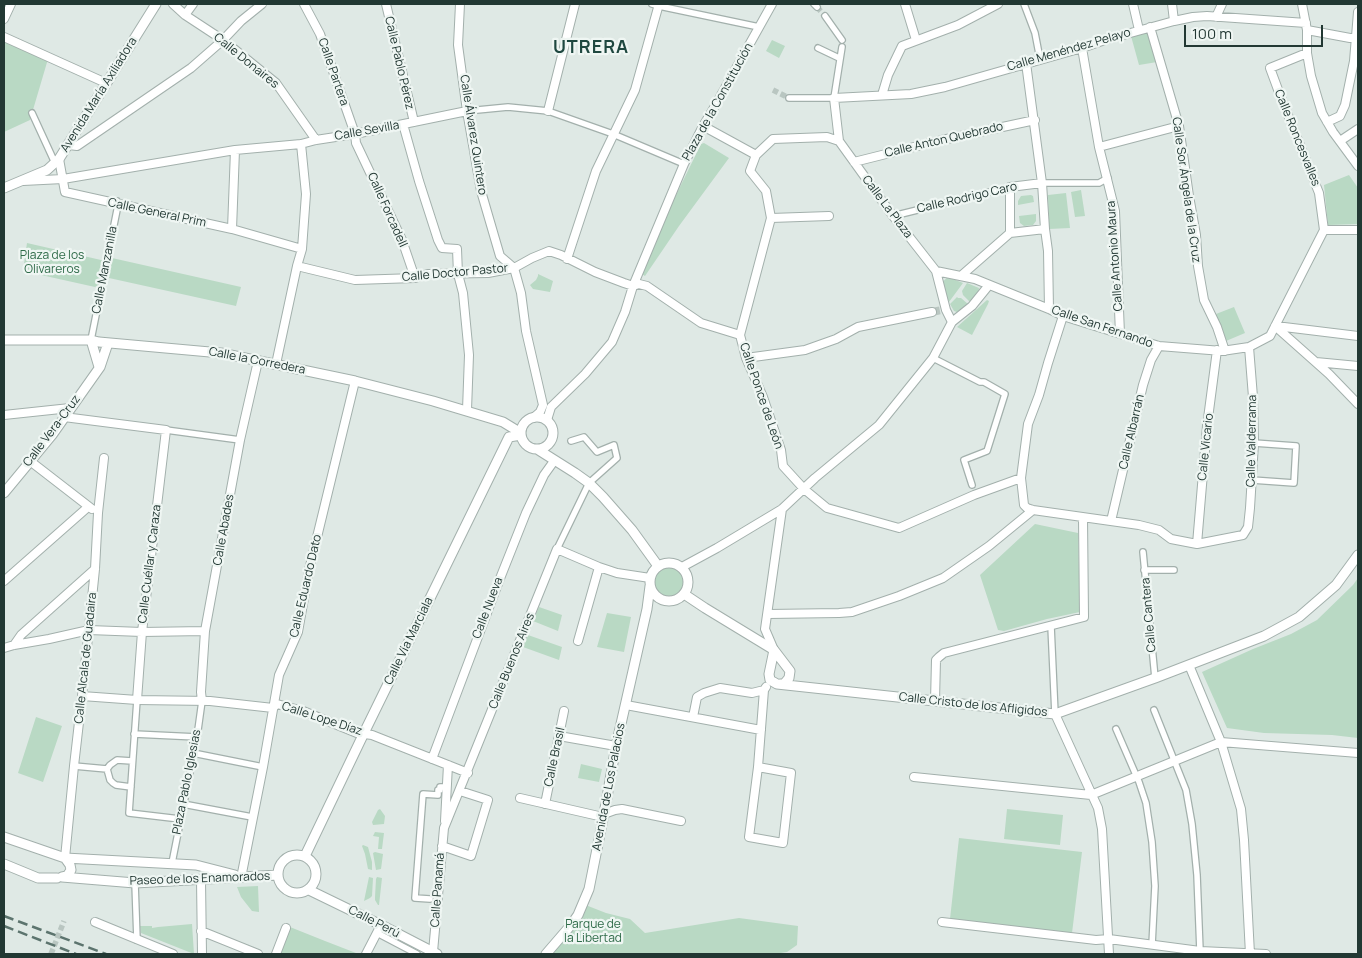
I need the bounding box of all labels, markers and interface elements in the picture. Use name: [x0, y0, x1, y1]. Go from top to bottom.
street label: Calle Pablo Pérez: [381, 15, 417, 111]
scale bar: [1187, 15, 1326, 47]
text: 100 m: [1192, 23, 1232, 44]
street label: Calle Menéndez Pelayo: [1006, 25, 1132, 75]
street label: Calle Donaires: [211, 30, 281, 92]
street label: Avenida María Axiliadora: [58, 35, 140, 155]
street label: Calle Partera: [315, 36, 351, 108]
district label: UTRERA: [552, 37, 630, 59]
street label: Plaza de la Constitución: [680, 41, 756, 163]
street label: Calle Álvarez Quintero: [456, 74, 490, 196]
street label: Calle Roncesvalles: [1271, 88, 1323, 188]
street label: Calle Sor Ángela de la Cruz: [1169, 116, 1203, 264]
street label: Calle Sevilla: [333, 118, 401, 144]
street label: Calle Anton Quebrado: [883, 119, 1005, 161]
street label: Calle Forcadell: [364, 170, 410, 250]
street label: Calle La Plaza: [859, 173, 915, 241]
street label: Calle Rodrigo Caro: [916, 179, 1018, 217]
street label: Calle General Prim: [107, 196, 207, 230]
street label: Calle Antonio Maura: [1104, 200, 1126, 312]
street label: Calle Manzanilla: [89, 225, 121, 315]
park label: Plaza de los Olivareros: [20, 249, 84, 277]
street label: Calle Doctor Pastor: [401, 261, 509, 285]
street label: Calle San Fernando: [1049, 303, 1155, 351]
street label: Calle Ponce de León: [736, 341, 786, 451]
street label: Calle la Corredera: [207, 345, 307, 377]
street label: Calle Vera-Cruz: [20, 392, 84, 470]
street label: Calle Albarrán: [1116, 393, 1148, 471]
street label: Calle Valderrama: [1244, 395, 1260, 487]
street label: Calle Vicario: [1195, 413, 1217, 481]
street label: Calle Abades: [211, 493, 237, 567]
street label: Calle Cuéllar y Caraza: [136, 504, 164, 624]
street label: Calle Eduardo Dato: [287, 533, 325, 639]
street label: Calle Nueva: [470, 575, 506, 641]
street label: Calle Cantera: [1139, 577, 1159, 653]
street label: Calle Alcala de Guadaira: [72, 592, 100, 724]
street label: Calle Vía Marciala: [382, 595, 436, 687]
street label: Calle Buenos Aires: [486, 611, 538, 711]
street label: Calle Cristo de los Afligidos: [898, 690, 1048, 720]
street label: Calle Lope Díaz: [280, 699, 364, 739]
street label: Avenida de Los Palacios: [590, 722, 628, 852]
street label: Calle Brasil: [542, 726, 568, 788]
street label: Plaza Pablo Iglesias: [170, 728, 204, 836]
street label: Calle Panamá: [428, 852, 448, 928]
street label: Paseo de los Enamorados: [130, 869, 270, 889]
street label: Calle Perú: [346, 903, 402, 941]
park label: Parque de la Libertad: [564, 918, 622, 946]

